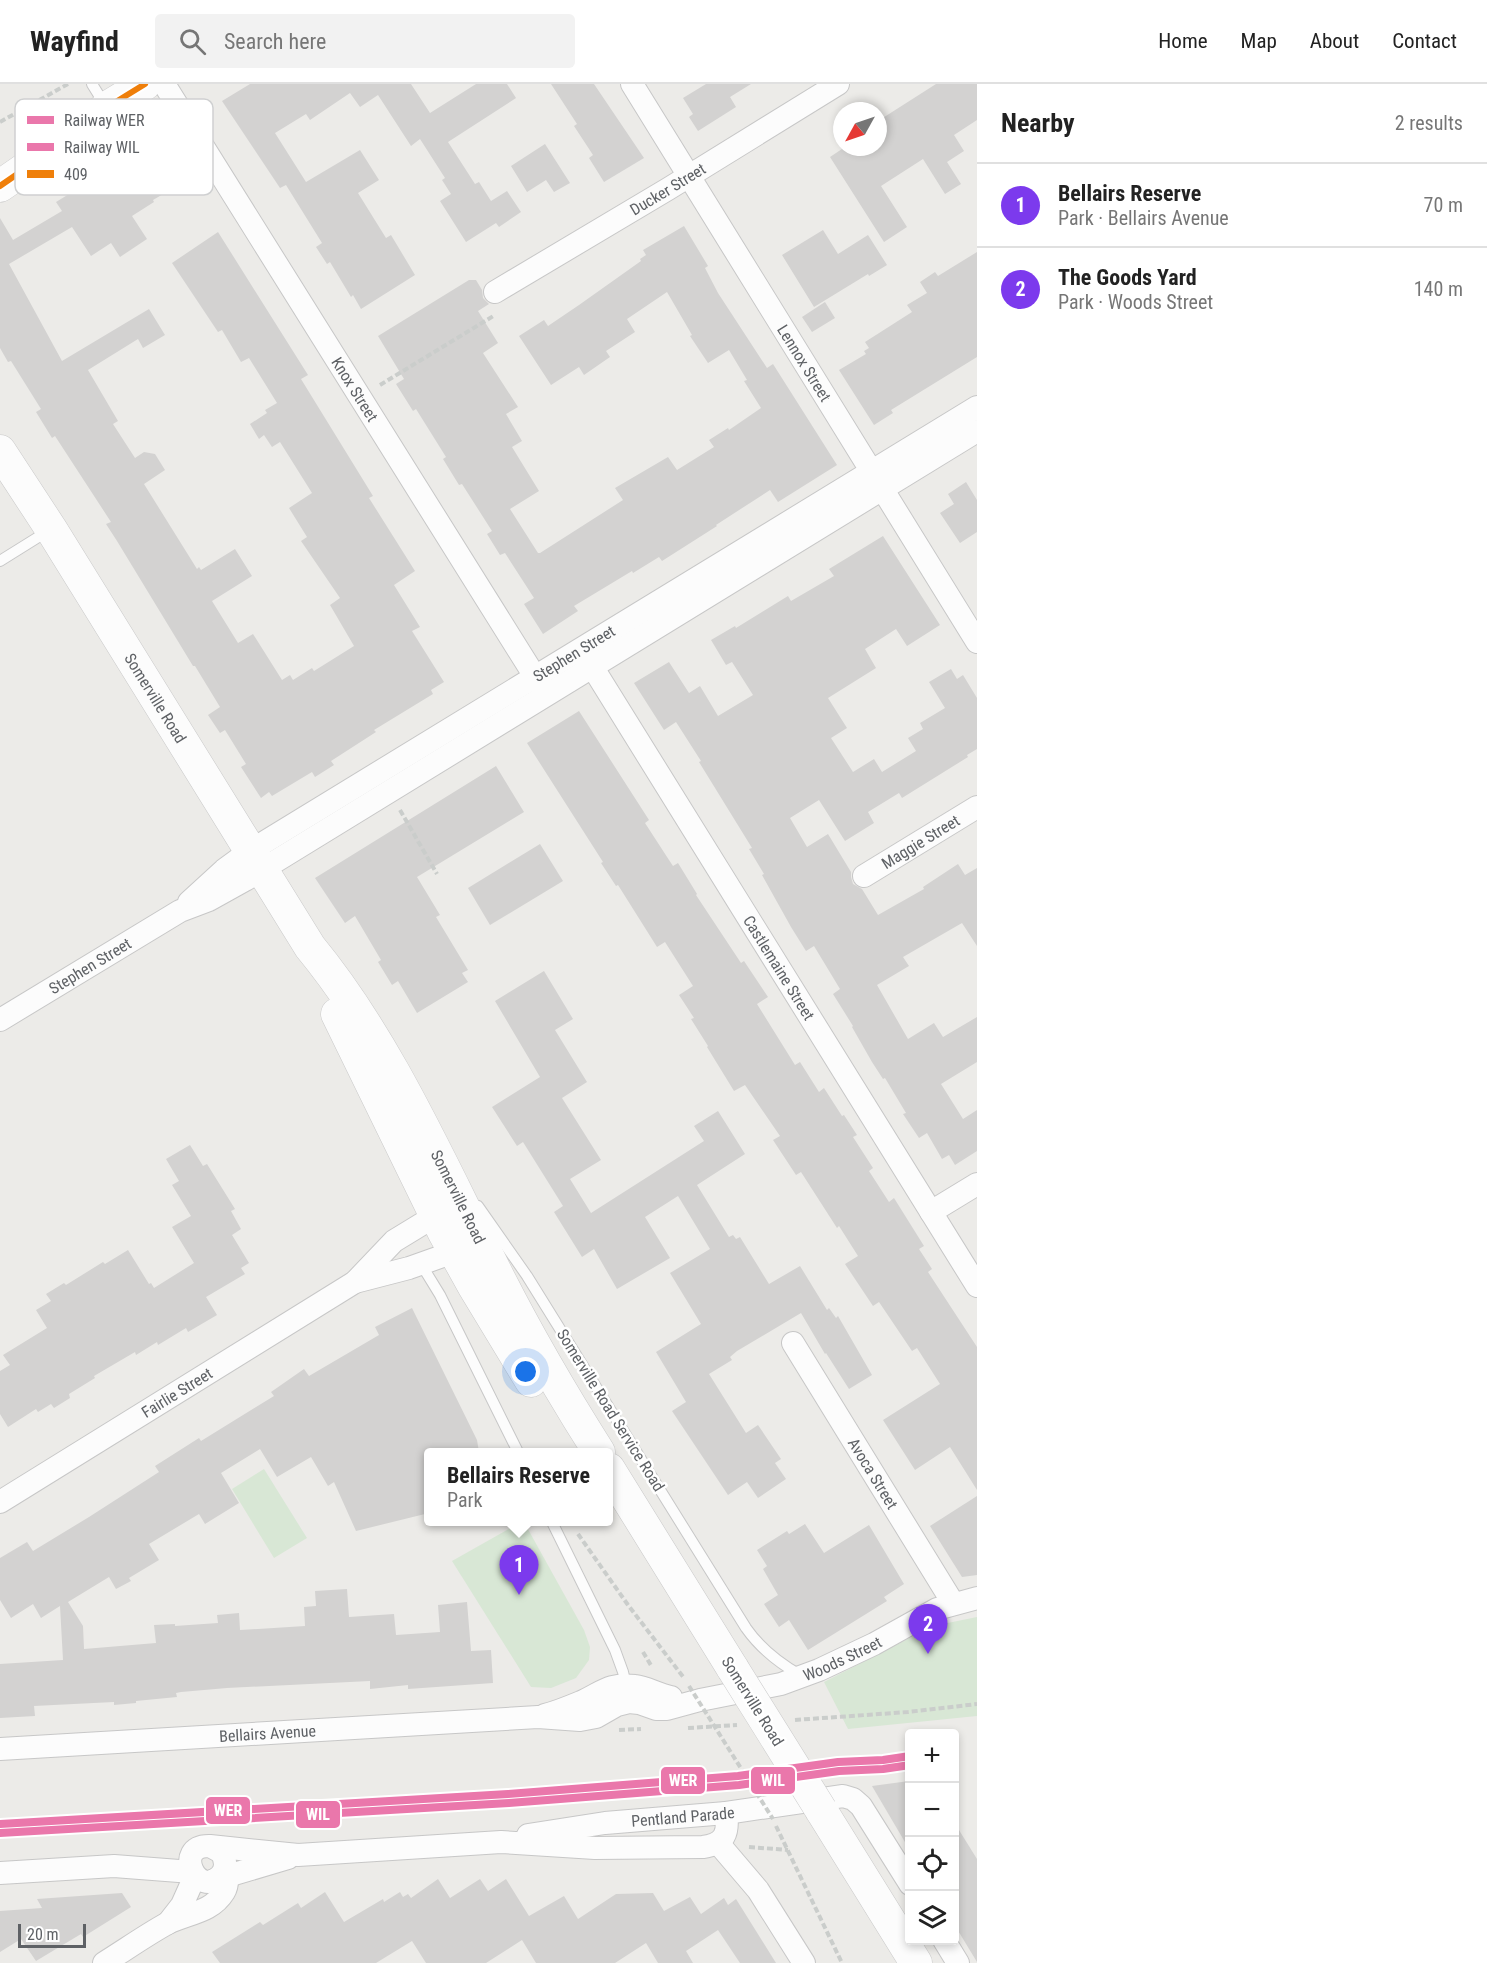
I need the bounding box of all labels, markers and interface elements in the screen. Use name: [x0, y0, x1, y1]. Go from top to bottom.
search box: [155, 14, 575, 68]
text: Wayfind: [30, 25, 119, 58]
icon: search: [176, 25, 209, 58]
text: Search here: [224, 29, 326, 54]
text: Home: [1158, 29, 1208, 53]
text: Map: [1241, 29, 1277, 53]
text: About: [1310, 29, 1359, 53]
text: Contact: [1392, 29, 1457, 53]
legend: [15, 99, 213, 195]
north arrow: [833, 102, 887, 156]
text: Nearby: [1001, 108, 1075, 138]
text: Railway WER: [64, 111, 145, 130]
text: 2 results: [1395, 111, 1463, 135]
text: Railway WIL: [64, 138, 140, 157]
street label: Ducker Street: [627, 159, 709, 219]
text: 409: [64, 165, 88, 184]
text: Bellairs Reserve: [1058, 181, 1201, 206]
text: 1: [1015, 193, 1026, 217]
text: 70 m: [1424, 193, 1463, 217]
text: Park · Bellairs Avenue: [1058, 206, 1229, 230]
text: The Goods Yard: [1058, 265, 1197, 290]
text: 2: [1015, 277, 1026, 301]
text: 140 m: [1414, 277, 1463, 301]
text: Park · Woods Street: [1058, 290, 1213, 314]
street label: Lennox Street: [773, 321, 835, 405]
street label: Knox Street: [327, 354, 382, 425]
street label: Stephen Street: [530, 621, 619, 686]
street label: Somerville Road: [120, 650, 190, 747]
street label: Maggie Street: [878, 811, 963, 873]
street label: Castlemaine Street: [739, 912, 819, 1024]
street label: Stephen Street: [46, 934, 135, 998]
street label: Somerville Road: [427, 1147, 489, 1247]
street label: Somerville Road Service Road: [553, 1326, 668, 1495]
your location: [511, 1357, 540, 1386]
street label: Fairlie Street: [138, 1364, 216, 1422]
street label: Avoca Street: [844, 1435, 902, 1513]
popup: [424, 1448, 613, 1526]
text: Bellairs Reserve: [447, 1463, 590, 1488]
text: Park: [447, 1488, 483, 1512]
pin: 1: [500, 1546, 538, 1595]
pin: 2: [908, 1604, 948, 1654]
street label: Woods Street: [800, 1633, 885, 1685]
street label: Somerville Road: [717, 1653, 788, 1750]
street label: Bellairs Avenue: [219, 1721, 316, 1746]
map controls: [905, 1729, 959, 1945]
button: +: [905, 1729, 959, 1783]
line badge: WER: [660, 1766, 706, 1795]
line badge: WIL: [750, 1766, 796, 1795]
text: WER: [669, 1771, 697, 1790]
text: WIL: [761, 1771, 785, 1790]
button: −: [905, 1783, 959, 1837]
line badge: WER: [205, 1796, 251, 1825]
line badge: WIL: [295, 1800, 341, 1829]
text: WER: [214, 1801, 242, 1820]
street label: Pentland Parade: [630, 1803, 736, 1831]
text: WIL: [306, 1805, 330, 1824]
button: locate: [905, 1837, 959, 1891]
button: layers: [905, 1891, 959, 1945]
scale bar: [18, 1921, 86, 1948]
text: 20 m: [27, 1925, 59, 1944]

